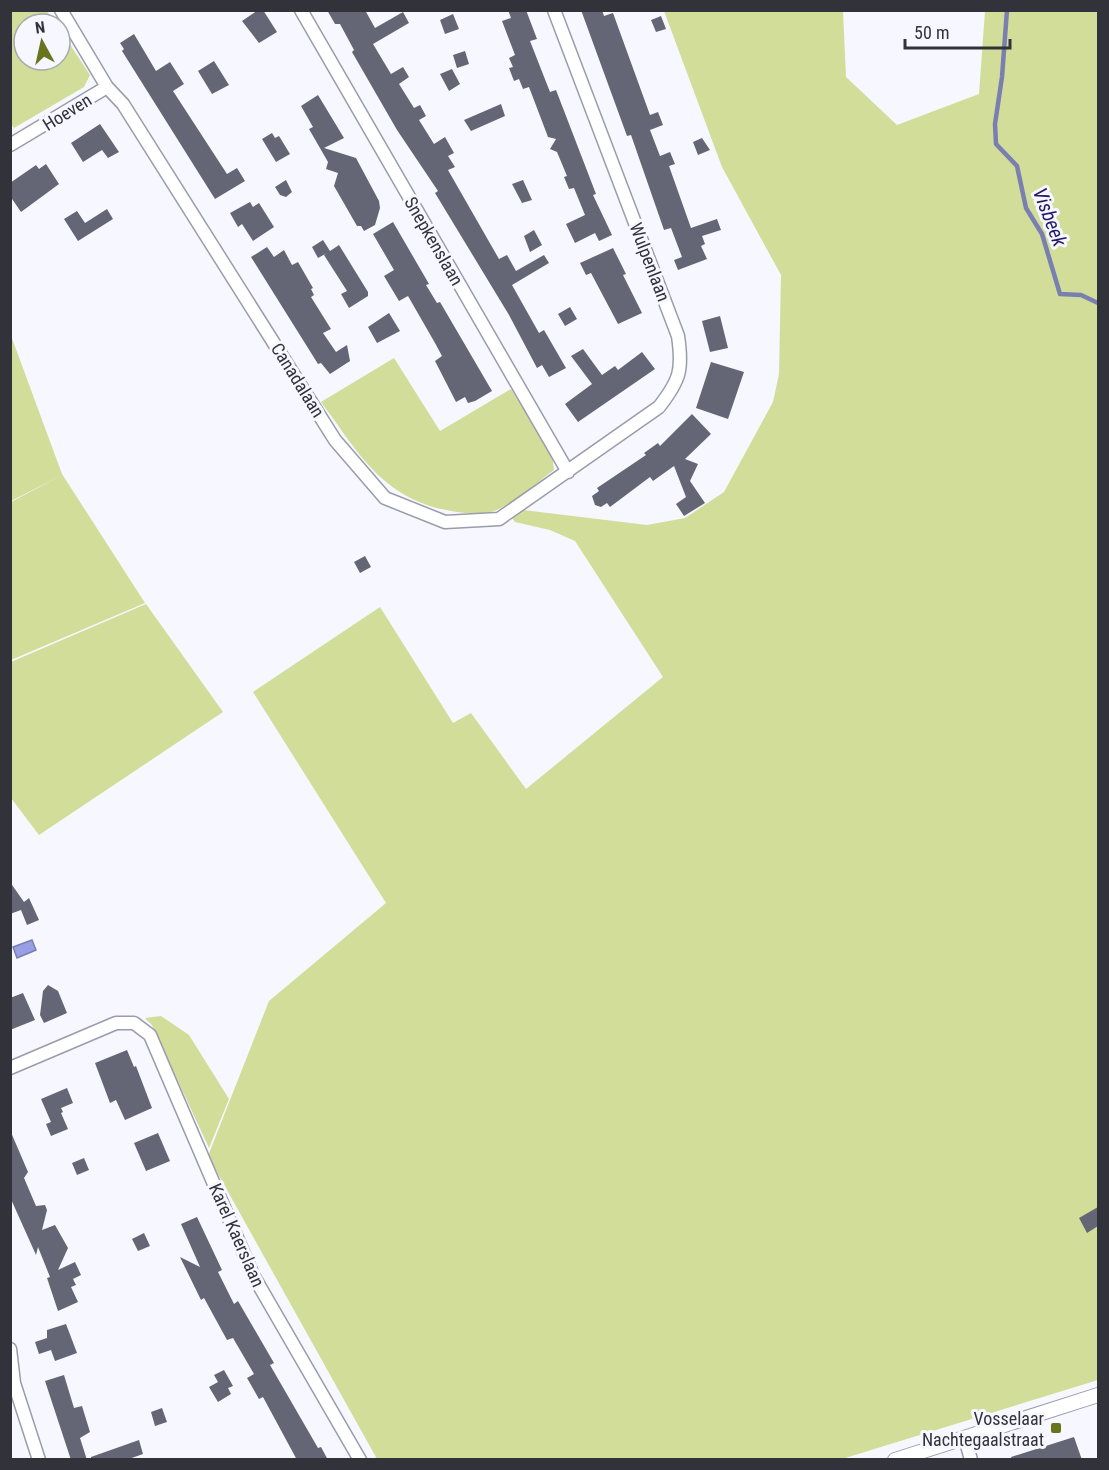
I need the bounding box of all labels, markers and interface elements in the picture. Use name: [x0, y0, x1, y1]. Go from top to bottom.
north arrow: [12, 12, 72, 72]
scale bar: [905, 12, 1010, 50]
text: N: [34, 18, 46, 38]
text: 50 m: [914, 22, 949, 43]
street label: Hoeven: [39, 89, 95, 135]
water label: Visbeek: [1028, 184, 1073, 251]
street label: Snepkenslaan: [400, 193, 468, 289]
street label: Wulpenlaan: [625, 220, 675, 304]
street label: Canadalaan: [267, 339, 329, 421]
street label: Karel Kaerslaan: [205, 1180, 269, 1290]
place label: Vosselaar Nachtegaalstraat: [922, 1408, 1045, 1450]
marker: Vosselaar Nachtegaalstraat: [1049, 1421, 1063, 1435]

